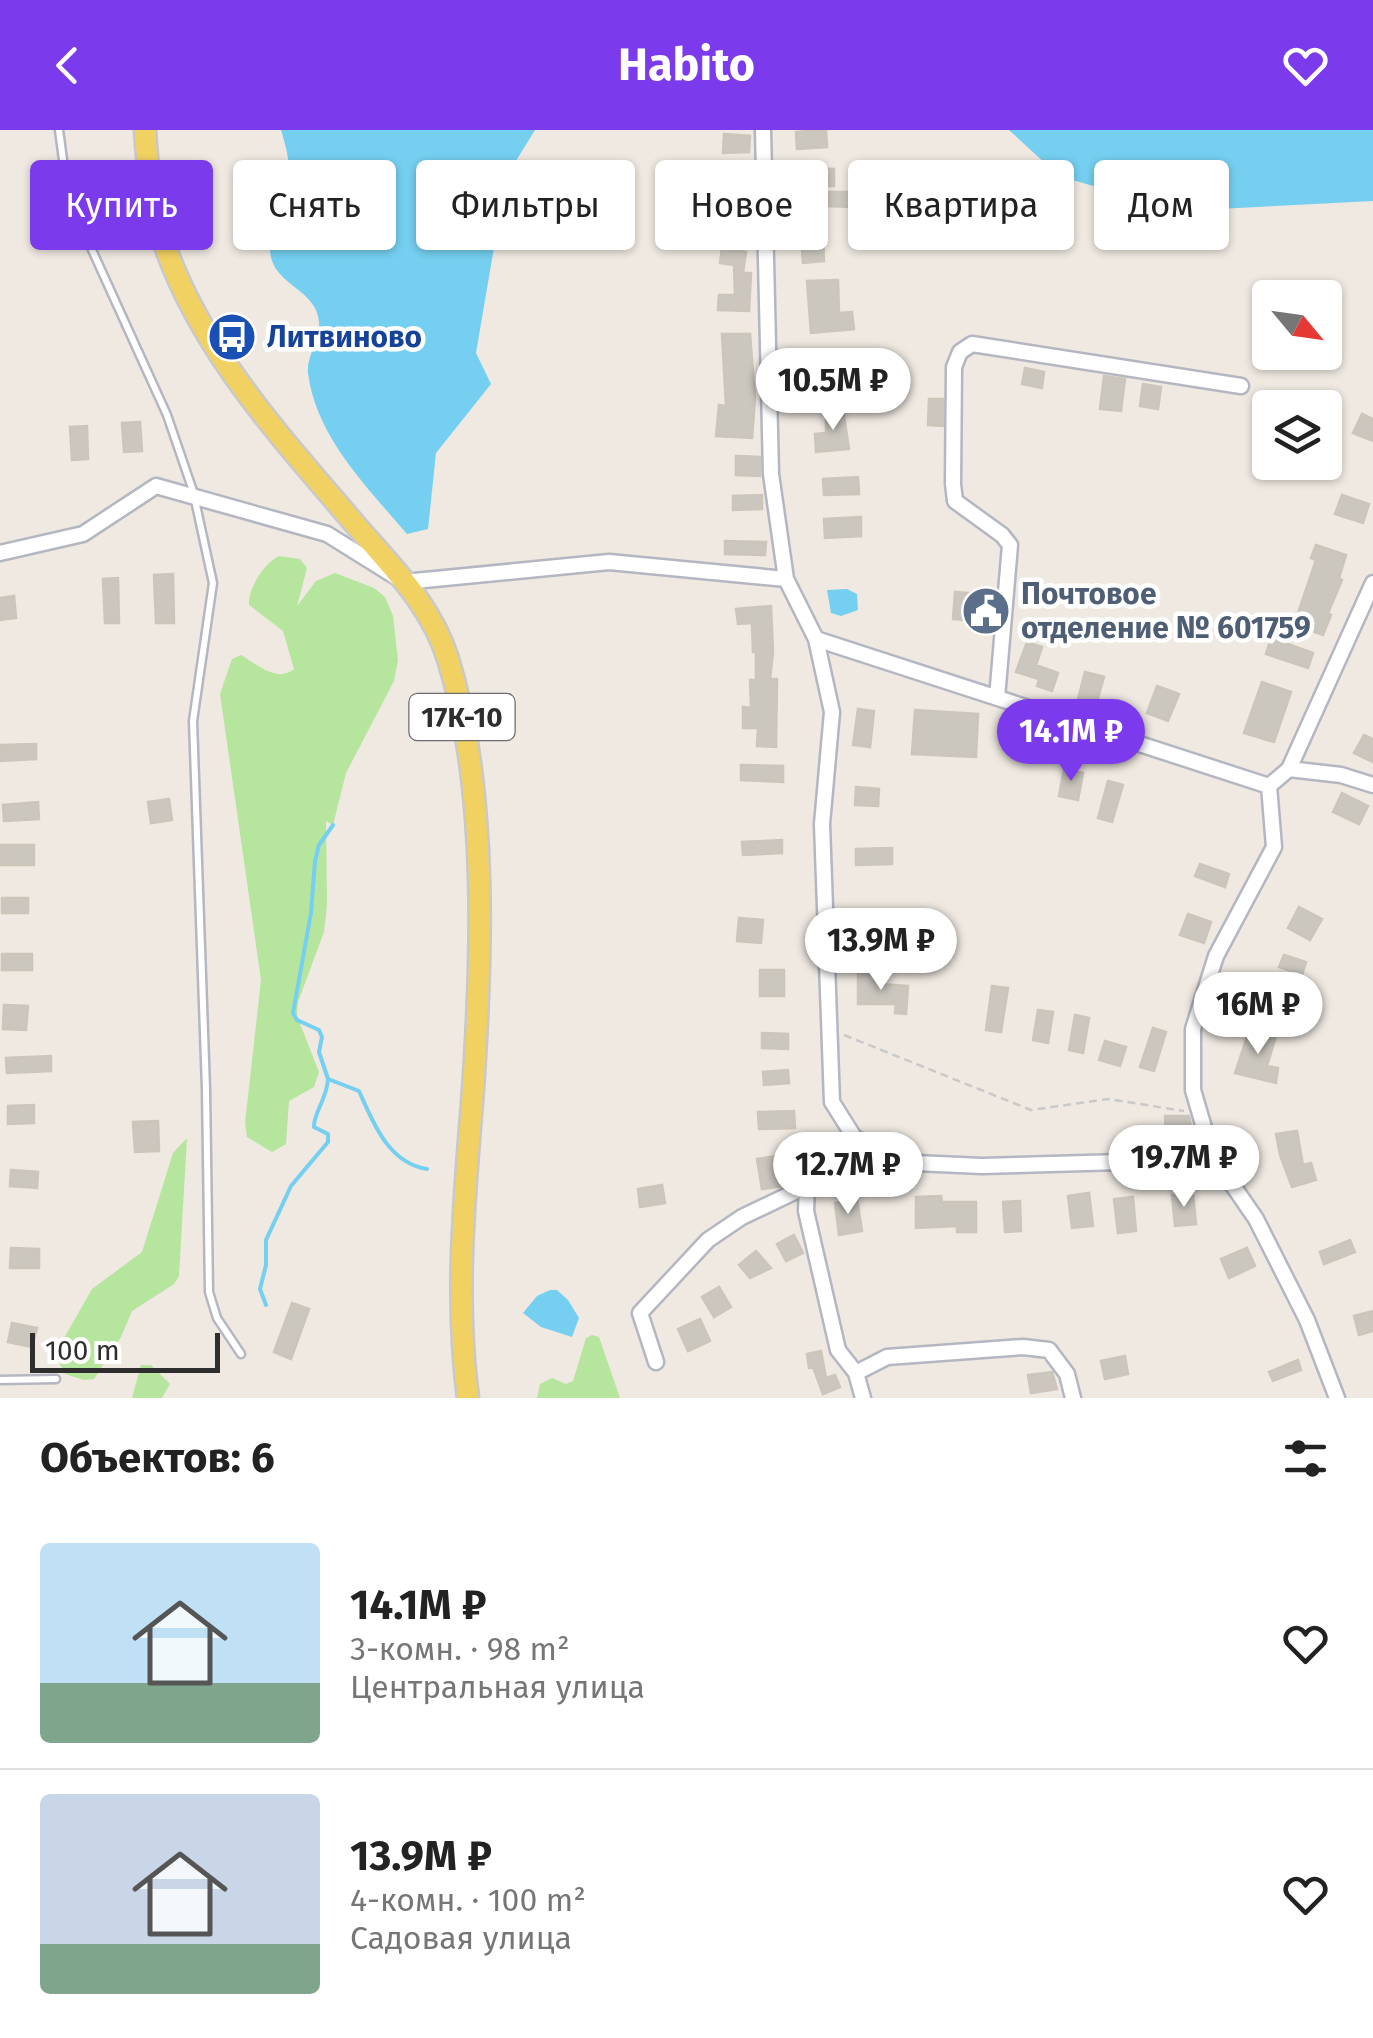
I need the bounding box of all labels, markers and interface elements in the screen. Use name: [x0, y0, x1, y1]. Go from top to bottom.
icon: back: [40, 38, 95, 93]
text: Habito: [618, 38, 755, 92]
icon: heart: [1278, 38, 1333, 93]
chip: Купить: [30, 160, 213, 250]
chip: Снять: [233, 160, 396, 250]
chip: Фильтры: [416, 160, 635, 250]
chip: Новое: [655, 160, 828, 250]
chip: Квартира: [848, 160, 1074, 250]
chip: Дом: [1094, 160, 1229, 250]
north arrow: [1252, 280, 1342, 370]
map controls: [1252, 280, 1342, 480]
bus stop icon: Литвиново: [206, 311, 258, 363]
place label: Литвиново: [267, 319, 422, 355]
pin: 10.5M ₽: [741, 348, 925, 433]
text: 10.5M ₽: [778, 361, 888, 399]
button: layers: [1252, 390, 1342, 480]
place label: Почтовое отделение № 601759: [1021, 576, 1311, 646]
public building icon: Почтовое отделение № 601759: [960, 585, 1012, 637]
road number: 17К-10: [410, 694, 514, 740]
pin: 14.1M ₽: [979, 699, 1163, 784]
text: 14.1M ₽: [1019, 712, 1123, 750]
pin: 13.9M ₽: [789, 908, 973, 993]
text: 13.9M ₽: [827, 921, 935, 959]
pin: 16M ₽: [1188, 972, 1328, 1057]
text: 16M ₽: [1216, 985, 1300, 1023]
pin: 19.7M ₽: [1092, 1125, 1276, 1210]
pin: 12.7M ₽: [756, 1132, 940, 1217]
text: 19.7M ₽: [1130, 1138, 1238, 1176]
text: 12.7M ₽: [795, 1145, 901, 1183]
scale bar: [30, 1328, 220, 1372]
text: 100 m: [45, 1334, 120, 1367]
icon: filters: [1278, 1431, 1333, 1486]
text: Объектов: 6: [40, 1433, 275, 1483]
text: 14.1M ₽: [350, 1580, 487, 1630]
icon: home: [120, 1583, 240, 1703]
icon: heart: [1278, 1616, 1333, 1671]
text: 3-комн. · 98 m²: [350, 1630, 570, 1668]
text: Центральная улица: [350, 1668, 645, 1706]
text: 13.9M ₽: [350, 1831, 492, 1881]
icon: home: [120, 1834, 240, 1954]
icon: heart: [1278, 1867, 1333, 1922]
text: 4-комн. · 100 m²: [350, 1881, 586, 1919]
text: Садовая улица: [350, 1919, 572, 1957]

